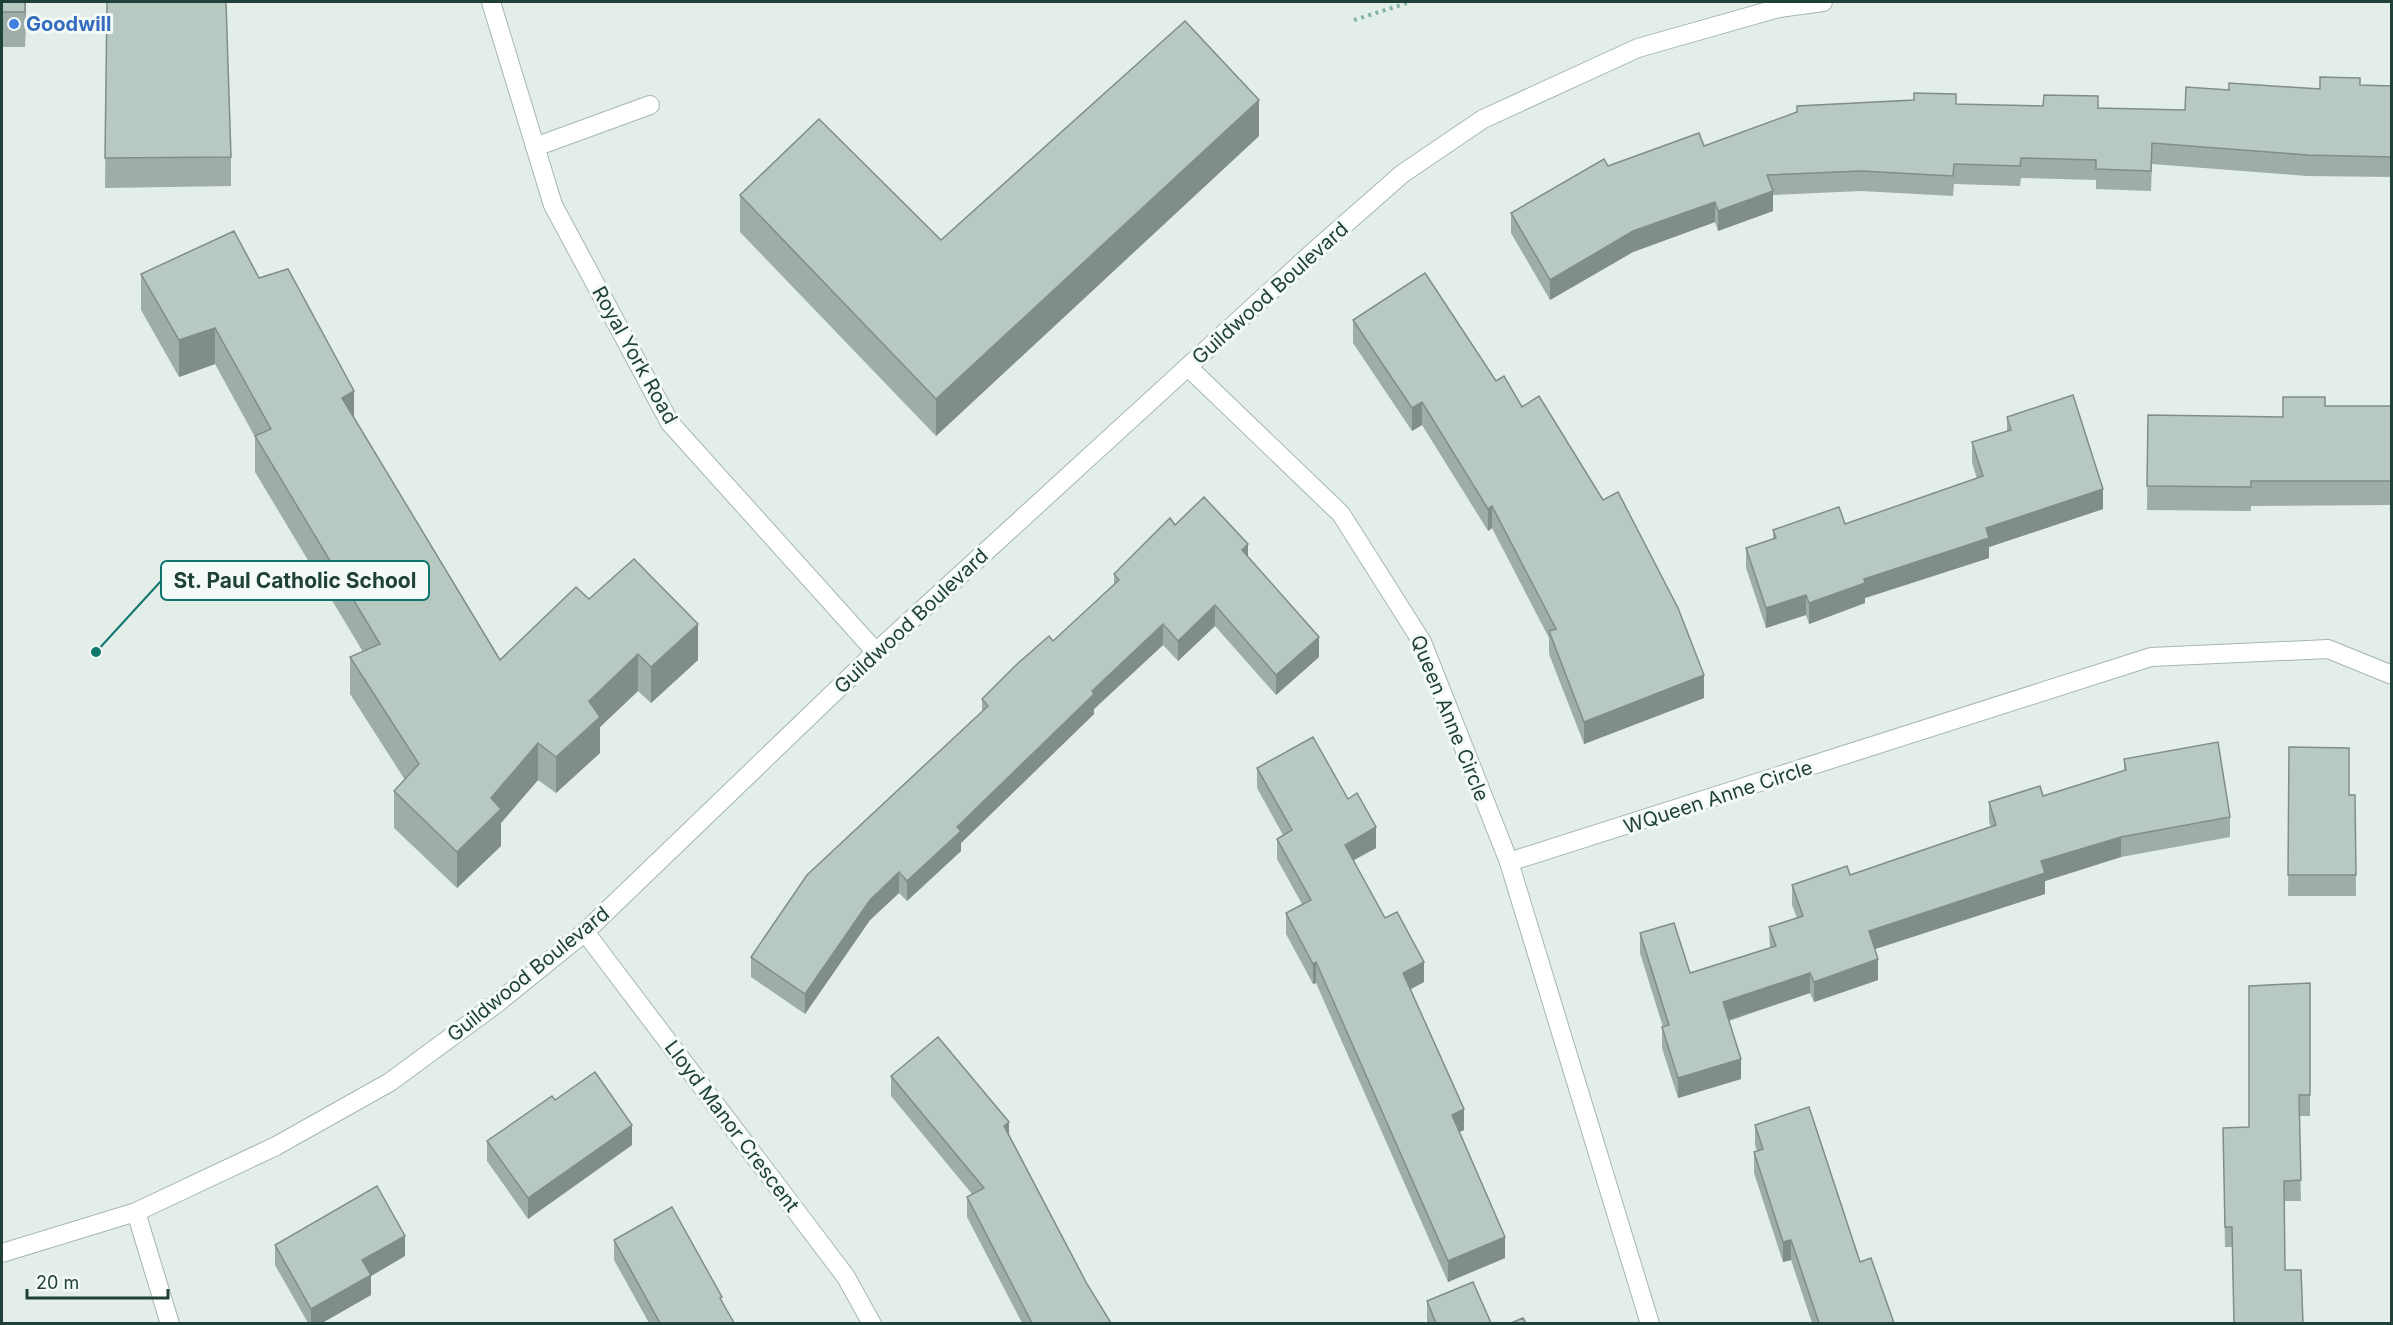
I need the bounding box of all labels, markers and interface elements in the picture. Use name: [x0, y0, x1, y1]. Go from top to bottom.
place label: Goodwill: [26, 12, 111, 36]
marker: Goodwill: [7, 17, 21, 31]
street label: Guildwood Boulevard: [1187, 217, 1353, 369]
street label: Royal York Road: [587, 282, 683, 428]
street label: Guildwood Boulevard: [829, 544, 993, 698]
callout: St. Paul Catholic School: [161, 561, 429, 600]
text: St. Paul Catholic School: [174, 568, 416, 593]
street label: Queen Anne Circle: [1406, 631, 1494, 805]
street label: WQueen Anne Circle: [1621, 755, 1815, 839]
street label: Guildwood Boulevard: [442, 901, 614, 1047]
street label: Lloyd Manor Crescent: [660, 1036, 805, 1217]
scale bar: [27, 1262, 168, 1300]
text: 20 m: [36, 1272, 79, 1293]

